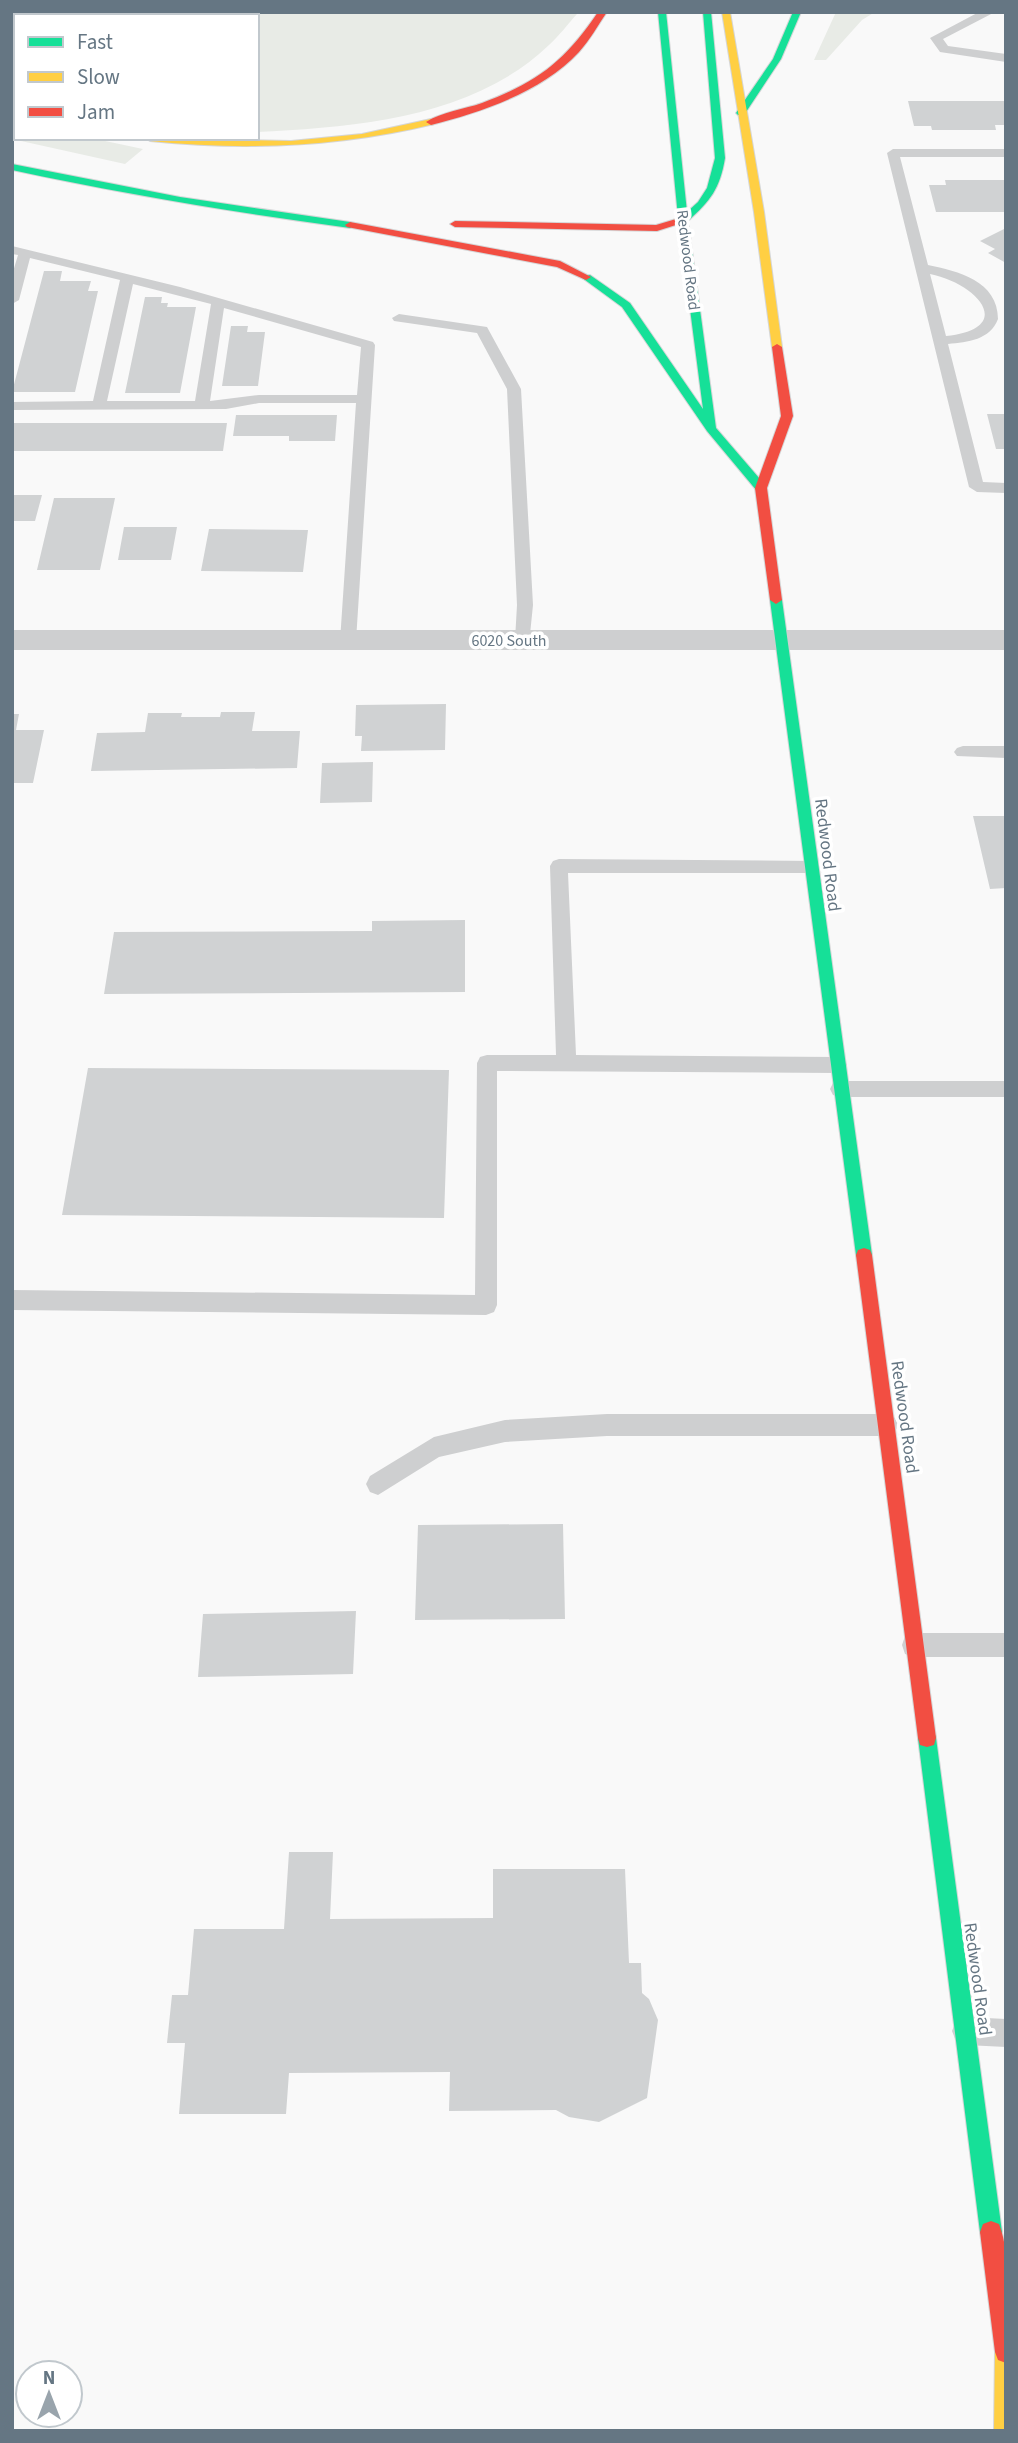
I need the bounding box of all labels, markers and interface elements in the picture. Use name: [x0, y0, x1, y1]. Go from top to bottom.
legend: [14, 14, 259, 140]
text: Fast: [77, 27, 113, 57]
text: Slow: [77, 62, 120, 92]
text: Jam: [77, 97, 115, 127]
street label: Redwood Road: [671, 209, 705, 312]
street label: 6020 South: [471, 630, 547, 652]
street label: Redwood Road: [808, 797, 847, 913]
street label: Redwood Road: [884, 1359, 925, 1475]
street label: Redwood Road: [957, 1921, 998, 2037]
north arrow: [14, 2359, 84, 2429]
text: N: [43, 2365, 55, 2392]

